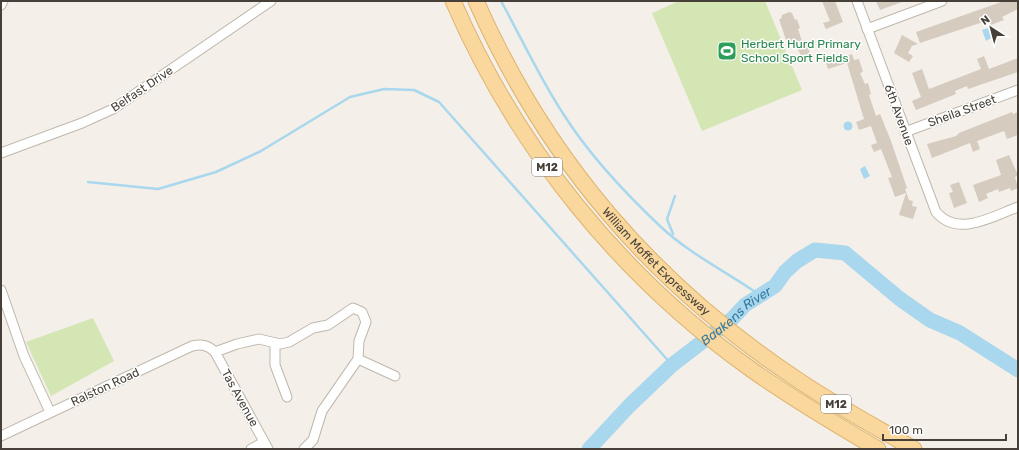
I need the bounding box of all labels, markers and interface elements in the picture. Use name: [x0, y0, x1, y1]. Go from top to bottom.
north arrow: [971, 8, 1011, 48]
text: N: [978, 13, 993, 28]
place label: Herbert Hurd Primary School Sport Fields: [741, 37, 861, 65]
sports icon: Herbert Hurd Primary School Sport Fields: [716, 40, 738, 62]
street label: Belfast Drive: [108, 63, 176, 115]
street label: 6th Avenue: [881, 83, 917, 148]
street label: Sheila Street: [926, 92, 998, 130]
road number: M12: [532, 158, 562, 176]
street label: William Moffet Expressway: [599, 205, 713, 319]
water label: Baakens River: [698, 283, 775, 348]
street label: Ralston Road: [69, 365, 141, 409]
street label: Tas Avenue: [219, 367, 262, 429]
road number: M12: [821, 395, 851, 413]
scale bar: [883, 416, 1006, 442]
text: 100 m: [889, 423, 923, 437]

